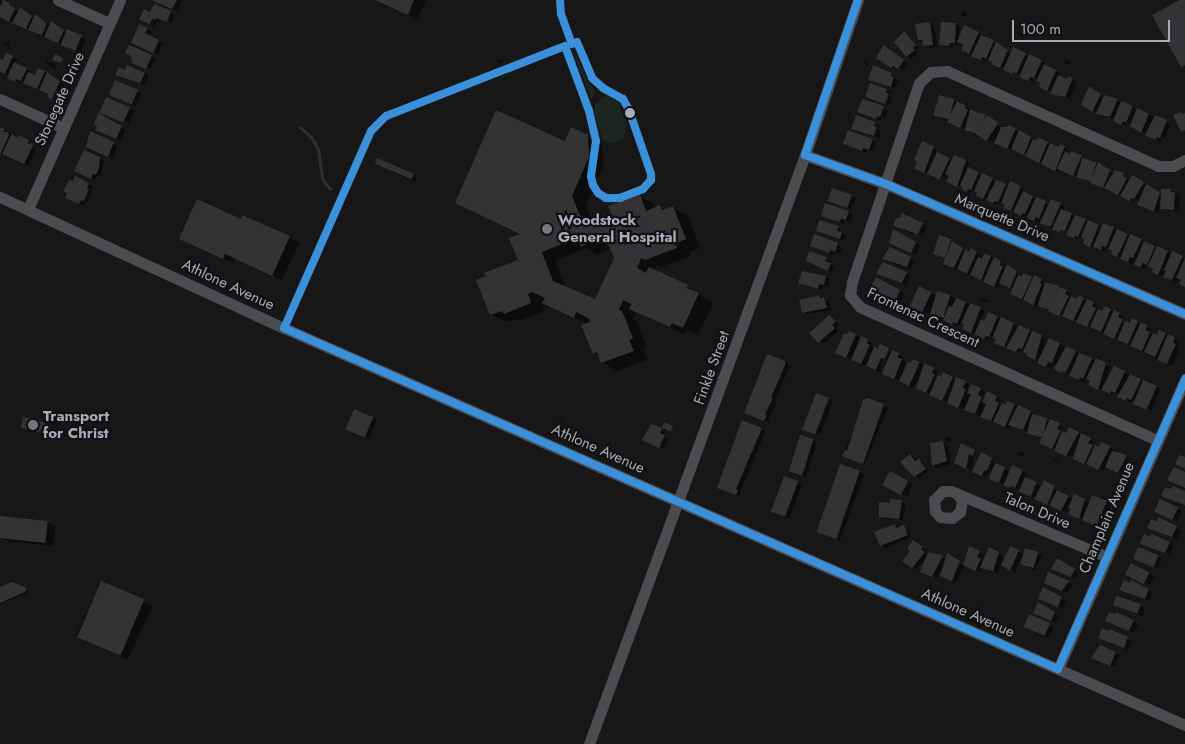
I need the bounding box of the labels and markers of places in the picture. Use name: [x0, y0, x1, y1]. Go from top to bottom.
unlabelled marker: [625, 108, 635, 118]
place label: Woodstock General Hospital: [558, 211, 677, 246]
marker: Woodstock General Hospital: [540, 222, 554, 236]
place label: Transport for Christ: [43, 407, 109, 442]
marker: Transport for Christ: [27, 419, 39, 431]

